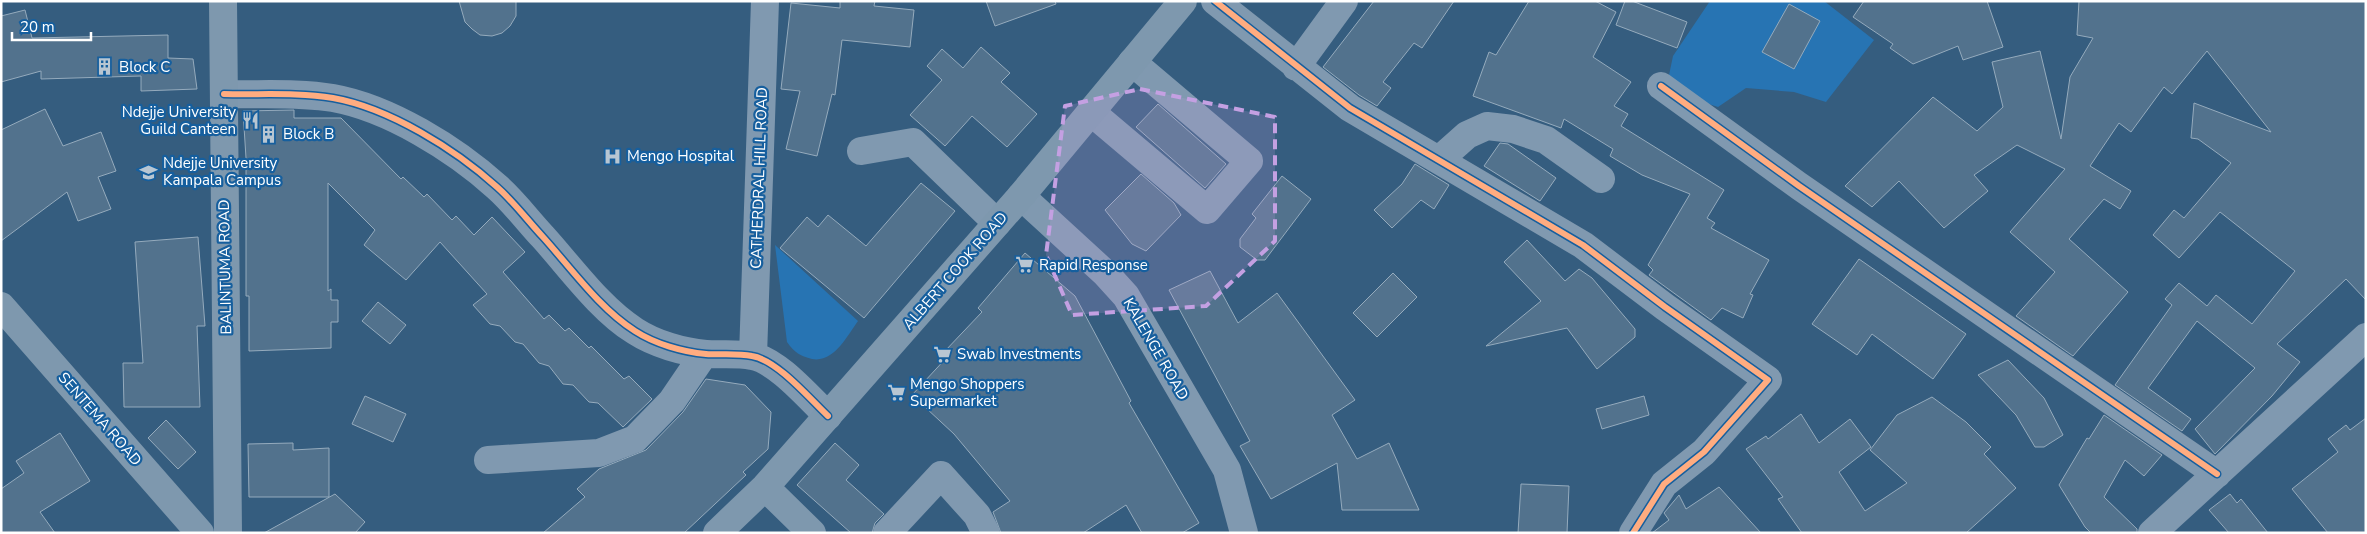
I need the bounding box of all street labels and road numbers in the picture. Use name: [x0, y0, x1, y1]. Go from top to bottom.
street label: CATHERDRAL HILL ROAD: [746, 87, 772, 269]
street label: BALINTUMA ROAD: [214, 199, 236, 335]
street label: ALBERT COOK ROAD: [898, 208, 1012, 334]
street label: KALENGE ROAD: [1119, 294, 1193, 404]
street label: SENTEMA ROAD: [54, 368, 146, 470]

